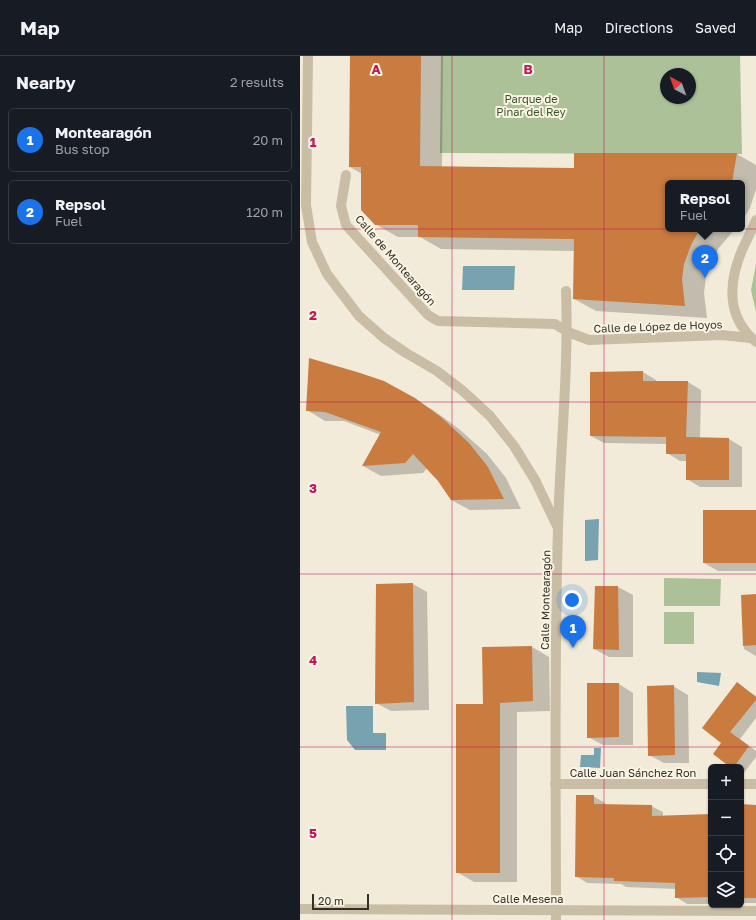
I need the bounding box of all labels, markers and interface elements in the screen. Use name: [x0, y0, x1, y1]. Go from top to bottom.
text: Map: [20, 16, 60, 39]
text: Map: [554, 19, 583, 36]
text: Directions: [605, 19, 673, 36]
text: Saved: [695, 19, 736, 36]
text: A: [371, 61, 381, 77]
text: B: [523, 61, 533, 77]
north arrow: [660, 68, 696, 104]
text: Nearby: [16, 72, 76, 93]
text: 2 results: [230, 74, 284, 90]
park label: Parque de Pinar del Rey: [496, 92, 566, 118]
text: Montearagón: [55, 123, 152, 141]
text: 1: [27, 132, 33, 148]
text: 20 m: [253, 132, 283, 148]
text: 1: [310, 134, 317, 150]
text: Bus stop: [55, 141, 110, 157]
popup: [665, 180, 745, 232]
text: Repsol: [680, 189, 730, 207]
text: Repsol: [55, 195, 106, 213]
text: 2: [26, 204, 34, 220]
text: 120 m: [246, 204, 283, 220]
text: Fuel: [680, 207, 707, 223]
street label: Calle de Montearagón: [353, 212, 439, 308]
text: Fuel: [55, 213, 82, 229]
pin: 2: [692, 245, 718, 278]
text: 2: [309, 307, 317, 323]
street label: Calle de López de Hoyos: [593, 317, 723, 335]
text: 3: [309, 480, 317, 496]
street label: Calle Montearagón: [538, 550, 552, 650]
your location: [562, 590, 582, 610]
pin: 1: [560, 615, 586, 648]
text: 4: [309, 652, 317, 668]
map controls: [708, 764, 744, 908]
button: +: [708, 764, 744, 800]
street label: Calle Juan Sánchez Ron: [570, 766, 696, 779]
button: −: [708, 800, 744, 836]
text: 5: [309, 825, 317, 841]
button: locate: [708, 836, 744, 872]
button: layers: [708, 872, 744, 908]
scale bar: [312, 892, 369, 911]
street label: Calle Mesena: [493, 892, 563, 905]
text: 20 m: [318, 894, 344, 907]

